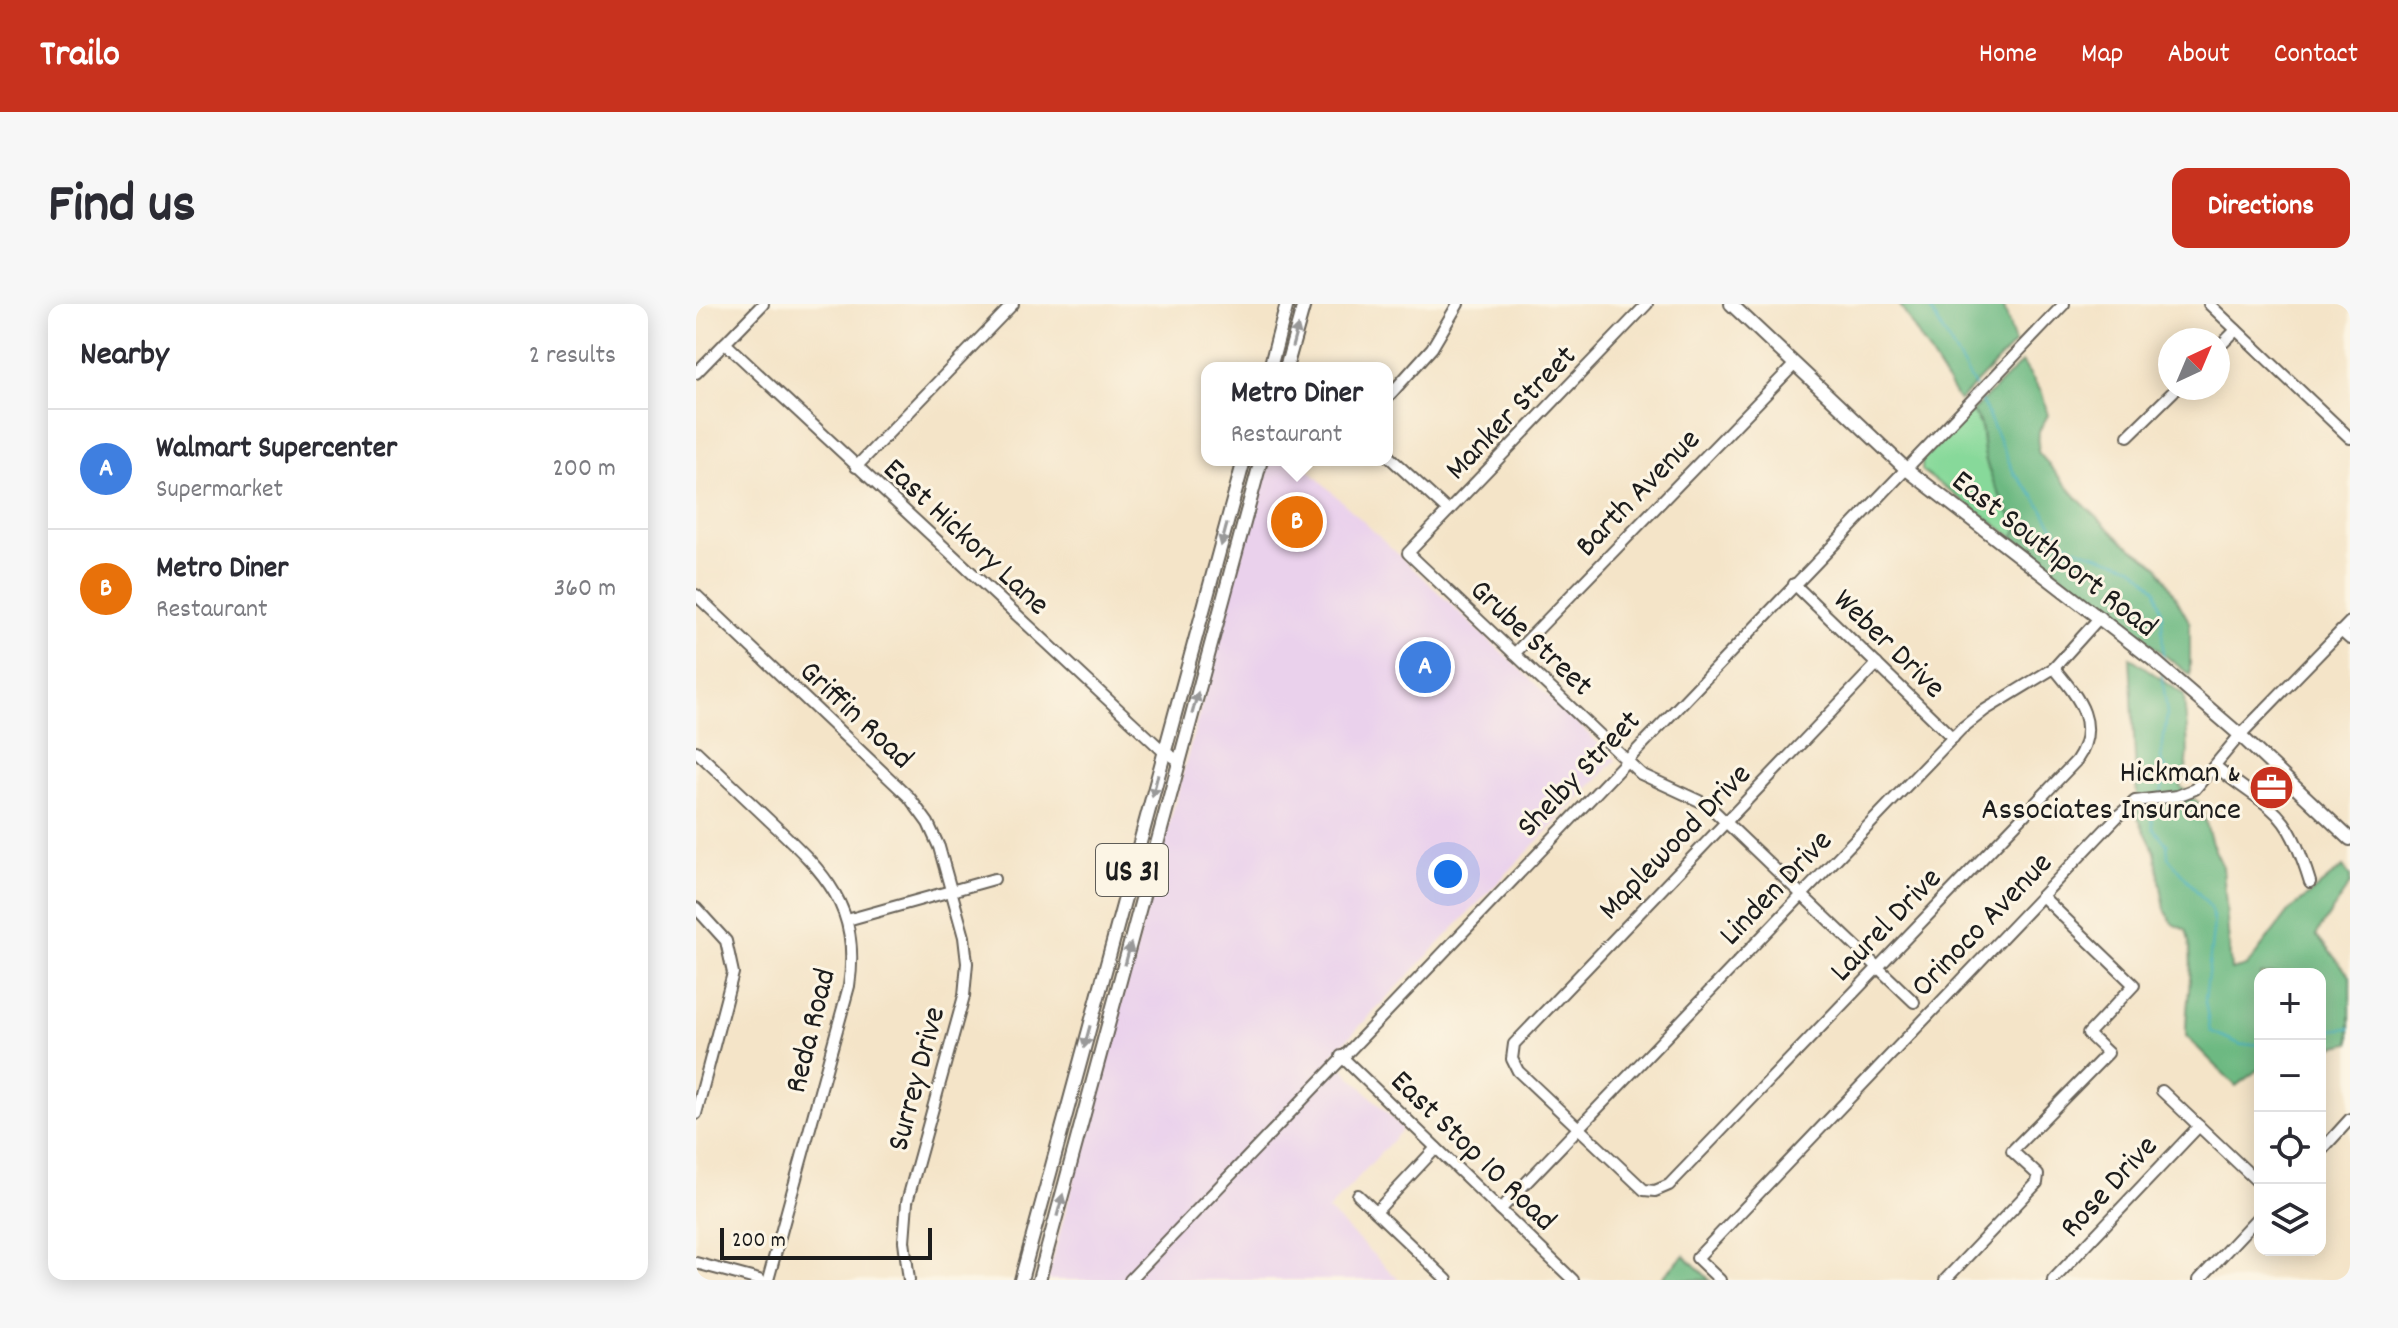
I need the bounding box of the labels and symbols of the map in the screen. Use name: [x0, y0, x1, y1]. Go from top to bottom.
one-way arrow: [1289, 324, 1302, 348]
north arrow: [2158, 328, 2230, 400]
street label: Manker Street: [1436, 336, 1589, 493]
street label: Barth Avenue: [1566, 420, 1713, 569]
street label: East Hickory Lane: [871, 449, 1058, 628]
street label: East Southport Road: [1940, 461, 2166, 651]
pin: B: [1271, 492, 1323, 552]
one-way arrow: [1217, 523, 1229, 548]
street label: Grube Street: [1457, 570, 1602, 709]
street label: Weber Drive: [1821, 580, 1954, 711]
pin: A: [1399, 637, 1451, 697]
street label: Griffin Road: [787, 651, 922, 782]
one-way arrow: [1190, 690, 1202, 715]
street label: Shelby Street: [1508, 701, 1654, 850]
place label: Hickman & Associates Insurance: [1981, 752, 2241, 835]
street label: Maplewood Drive: [1589, 754, 1764, 933]
office icon: Hickman & Associates Insurance: [2248, 764, 2296, 812]
one-way arrow: [1148, 773, 1160, 798]
street label: Linden Drive: [1710, 821, 1845, 958]
street label: Orinoco Avenue: [1902, 843, 2065, 1010]
road number: US 31: [1096, 844, 1168, 896]
your location: [1428, 854, 1468, 894]
street label: Laurel Drive: [1821, 859, 1954, 994]
one-way arrow: [1123, 941, 1135, 966]
street label: Reda Road: [775, 964, 851, 1098]
street label: Surrey Drive: [878, 1002, 960, 1157]
one-way arrow: [1080, 1024, 1092, 1049]
street label: East Stop 10 Road: [1378, 1061, 1565, 1244]
street label: Rose Drive: [2051, 1127, 2171, 1250]
one-way arrow: [1054, 1192, 1067, 1216]
scale bar: [720, 1224, 932, 1260]

